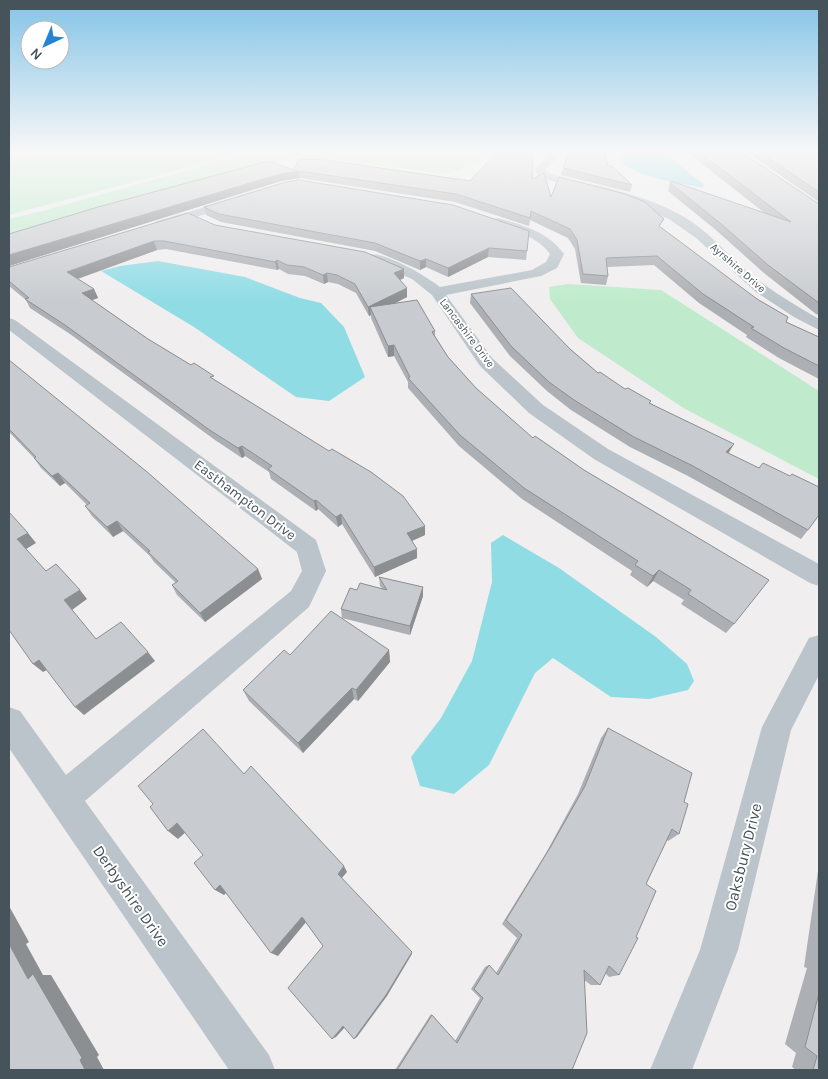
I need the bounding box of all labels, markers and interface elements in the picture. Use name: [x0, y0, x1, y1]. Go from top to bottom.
north arrow: [20, 20, 70, 70]
text: N: [27, 44, 46, 64]
street label: Ayrshire Drive: [708, 241, 768, 296]
street label: Lancashire Drive: [437, 296, 497, 370]
street label: Easthampton Drive: [191, 456, 299, 544]
street label: Oaksbury Drive: [720, 801, 766, 913]
street label: Derbyshire Drive: [89, 842, 173, 950]

